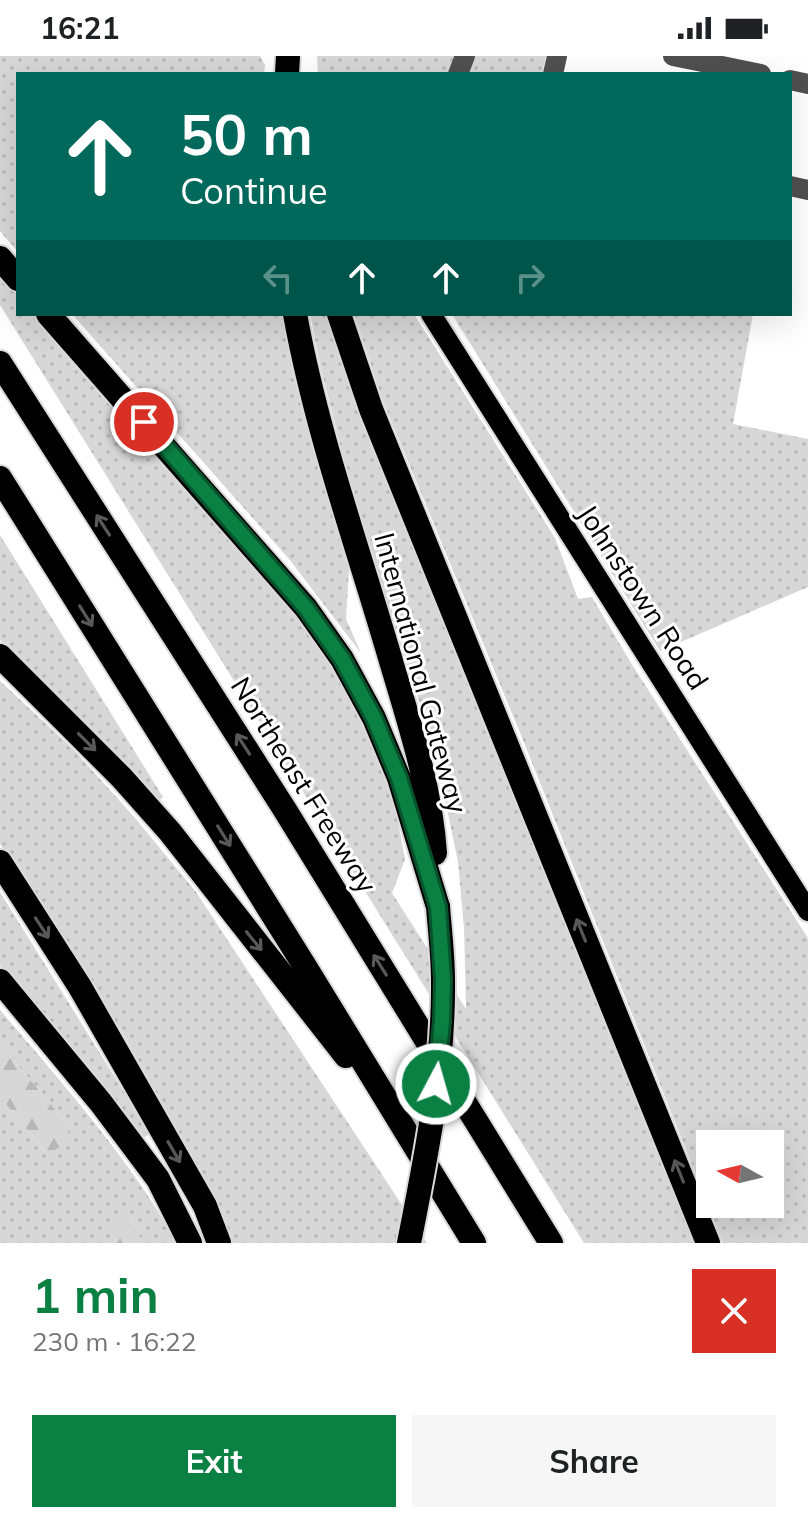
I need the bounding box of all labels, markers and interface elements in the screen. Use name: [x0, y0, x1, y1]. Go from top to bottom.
text: 16:21: [40, 9, 119, 47]
text: 50 m: [180, 99, 313, 169]
icon: ahead: [48, 104, 152, 208]
text: Continue: [180, 168, 328, 213]
icon: left: [256, 256, 300, 300]
icon: ahead: [340, 256, 384, 300]
icon: ahead: [424, 256, 468, 300]
icon: right: [508, 256, 552, 300]
pin: [110, 388, 178, 456]
icon: arrive: [122, 400, 166, 444]
street label: Johnstown Road: [570, 497, 716, 696]
one-way arrow: [94, 514, 110, 537]
street label: International Gateway: [367, 529, 476, 817]
one-way arrow: [78, 604, 94, 627]
street label: Northeast Freeway: [224, 670, 385, 899]
one-way arrow: [77, 732, 96, 751]
one-way arrow: [234, 733, 250, 756]
one-way arrow: [216, 824, 232, 847]
one-way arrow: [34, 916, 50, 939]
one-way arrow: [573, 918, 587, 943]
one-way arrow: [245, 930, 263, 951]
one-way arrow: [372, 954, 388, 977]
position arrow: [394, 1042, 478, 1126]
north arrow: [696, 1130, 784, 1218]
map controls: [696, 1130, 784, 1218]
one-way arrow: [166, 1140, 182, 1163]
one-way arrow: [670, 1159, 685, 1184]
text: 1 min: [32, 1265, 159, 1325]
button: close: [692, 1269, 776, 1353]
text: 230 m · 16:22: [32, 1325, 196, 1358]
button: Exit: [32, 1415, 396, 1507]
button: Share: [412, 1415, 776, 1507]

